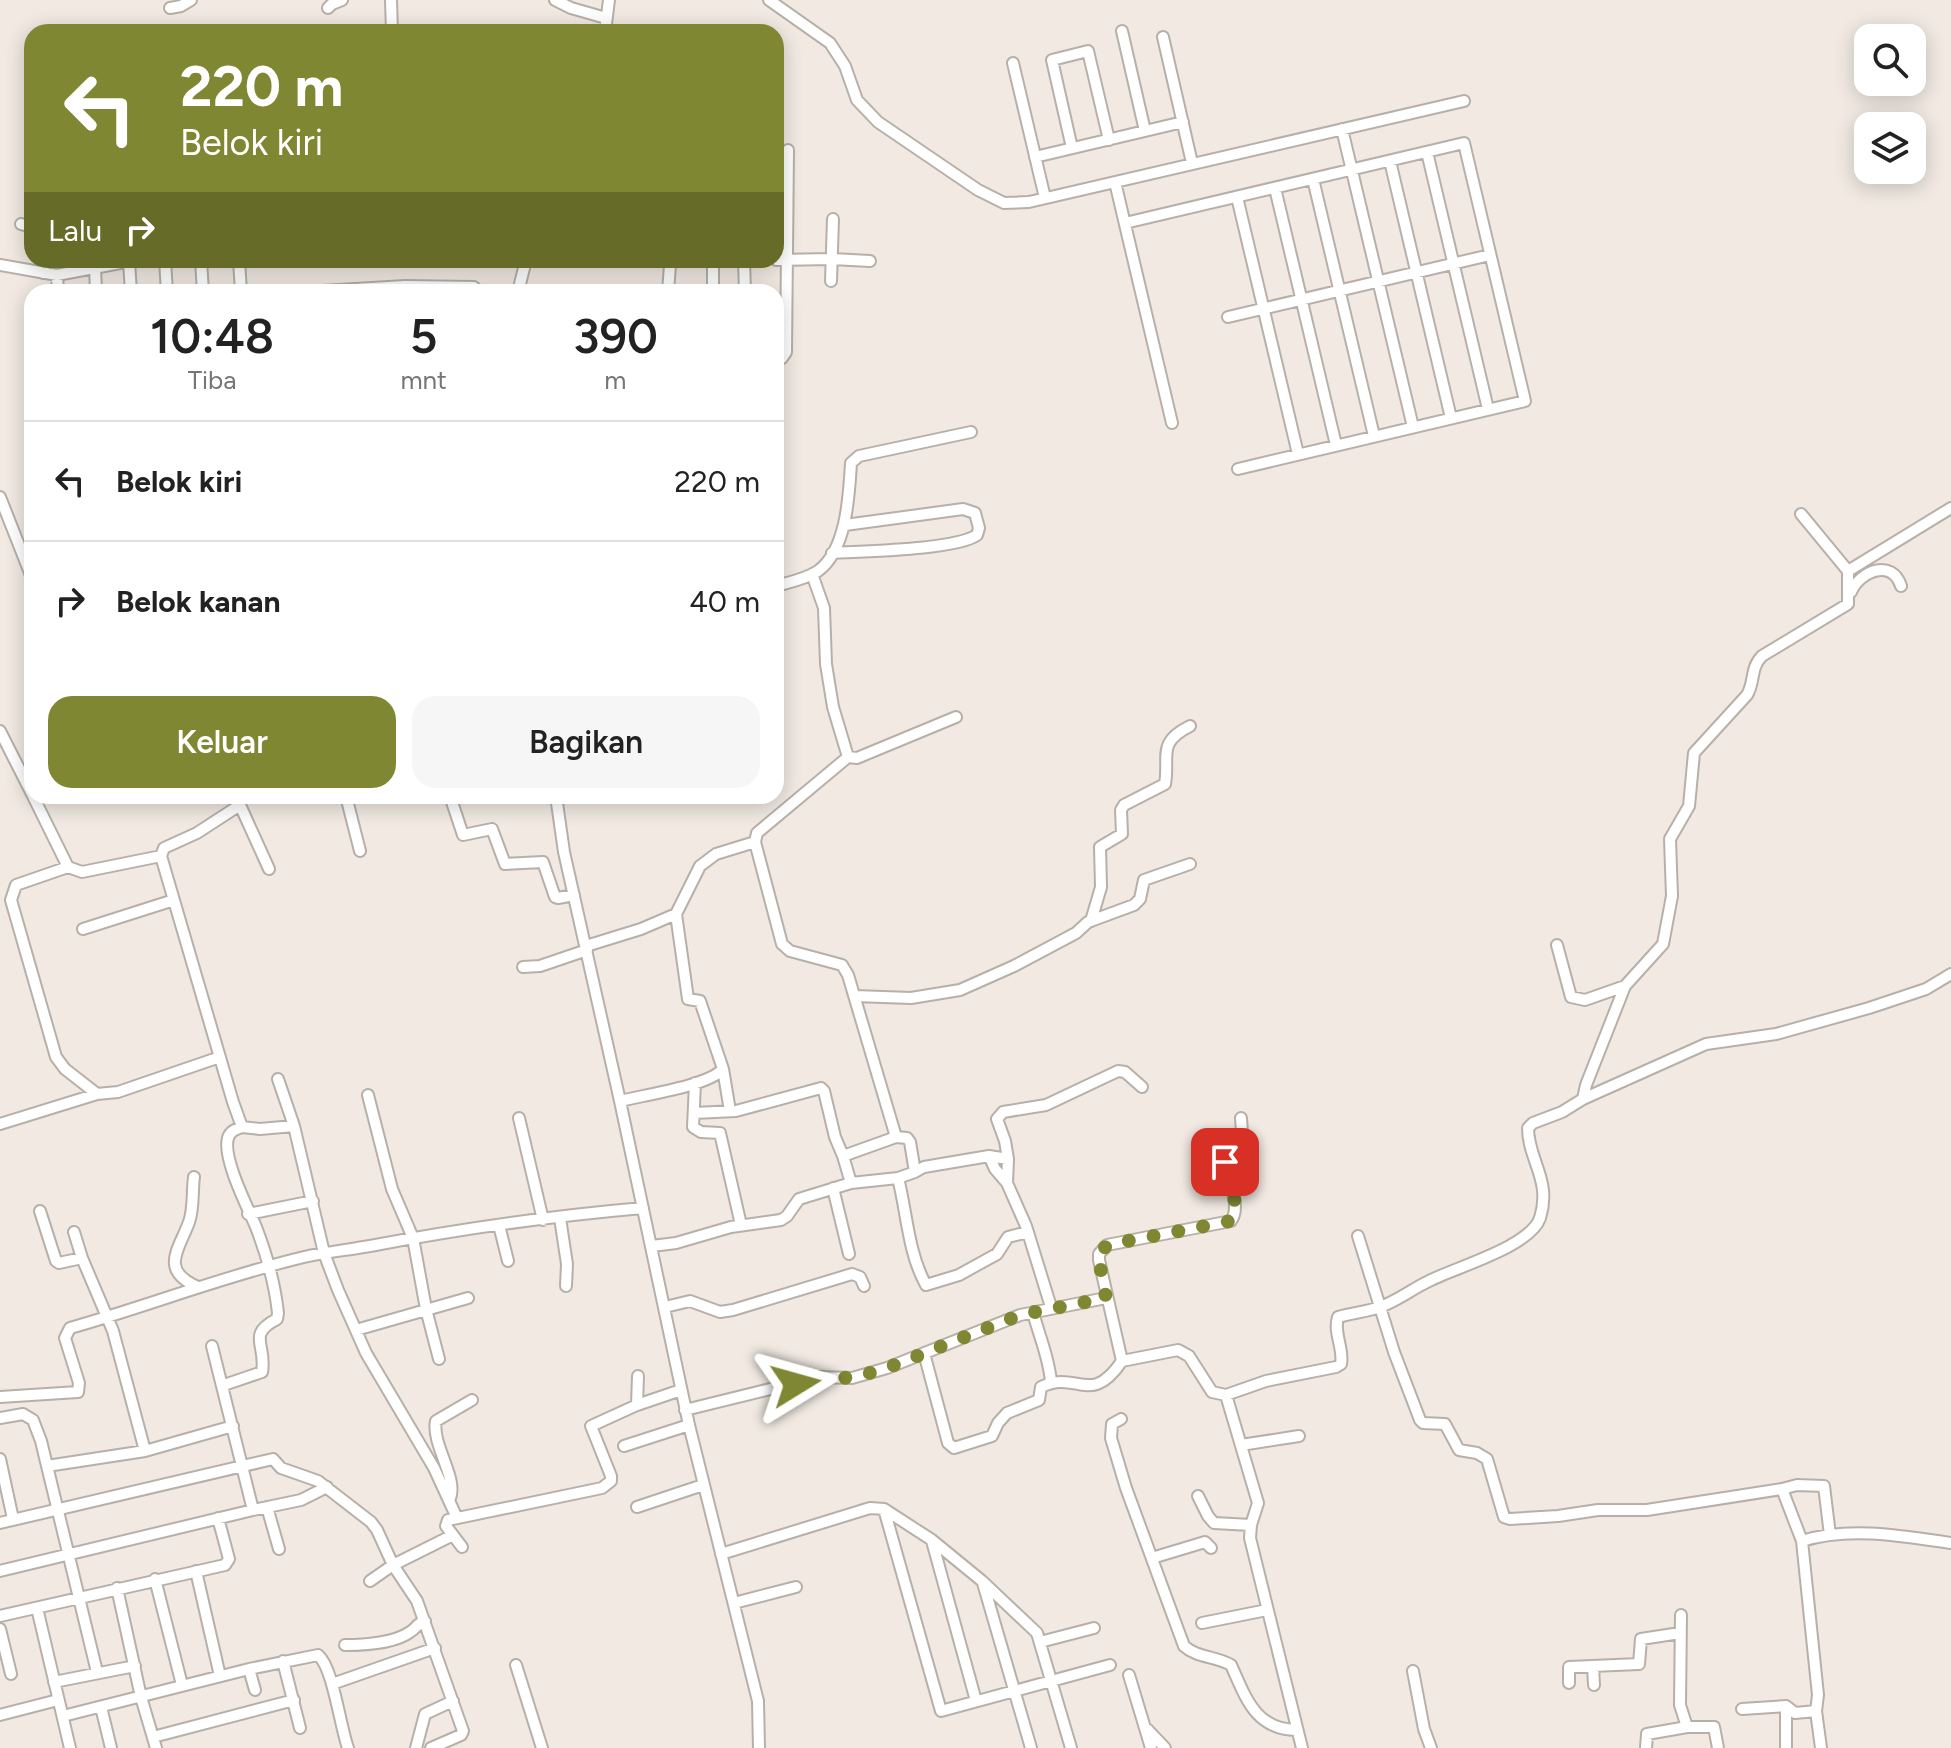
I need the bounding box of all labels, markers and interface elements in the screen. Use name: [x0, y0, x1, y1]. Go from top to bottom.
map controls: [1854, 24, 1926, 184]
button: search: [1854, 24, 1926, 96]
text: 220 m: [180, 53, 343, 120]
icon: left: [48, 56, 152, 160]
button: layers: [1854, 112, 1926, 184]
text: Belok kiri: [180, 121, 323, 164]
icon: right: [118, 208, 162, 252]
text: Lalu: [48, 212, 102, 249]
text: 10:48: [150, 307, 274, 365]
text: 5: [410, 307, 437, 365]
text: 390: [573, 307, 658, 365]
text: Tiba: [188, 364, 237, 396]
text: mnt: [400, 364, 447, 396]
text: m: [604, 364, 626, 396]
icon: left: [48, 459, 92, 503]
text: Belok kiri: [116, 463, 242, 500]
text: 220 m: [674, 463, 760, 500]
icon: right: [48, 579, 92, 623]
text: Belok kanan: [116, 583, 281, 620]
text: 40 m: [689, 583, 760, 620]
button: Keluar: [48, 696, 396, 788]
button: Bagikan: [412, 696, 760, 788]
pin: [1191, 1128, 1259, 1196]
icon: arrive: [1203, 1140, 1247, 1184]
position arrow: [754, 1342, 838, 1426]

